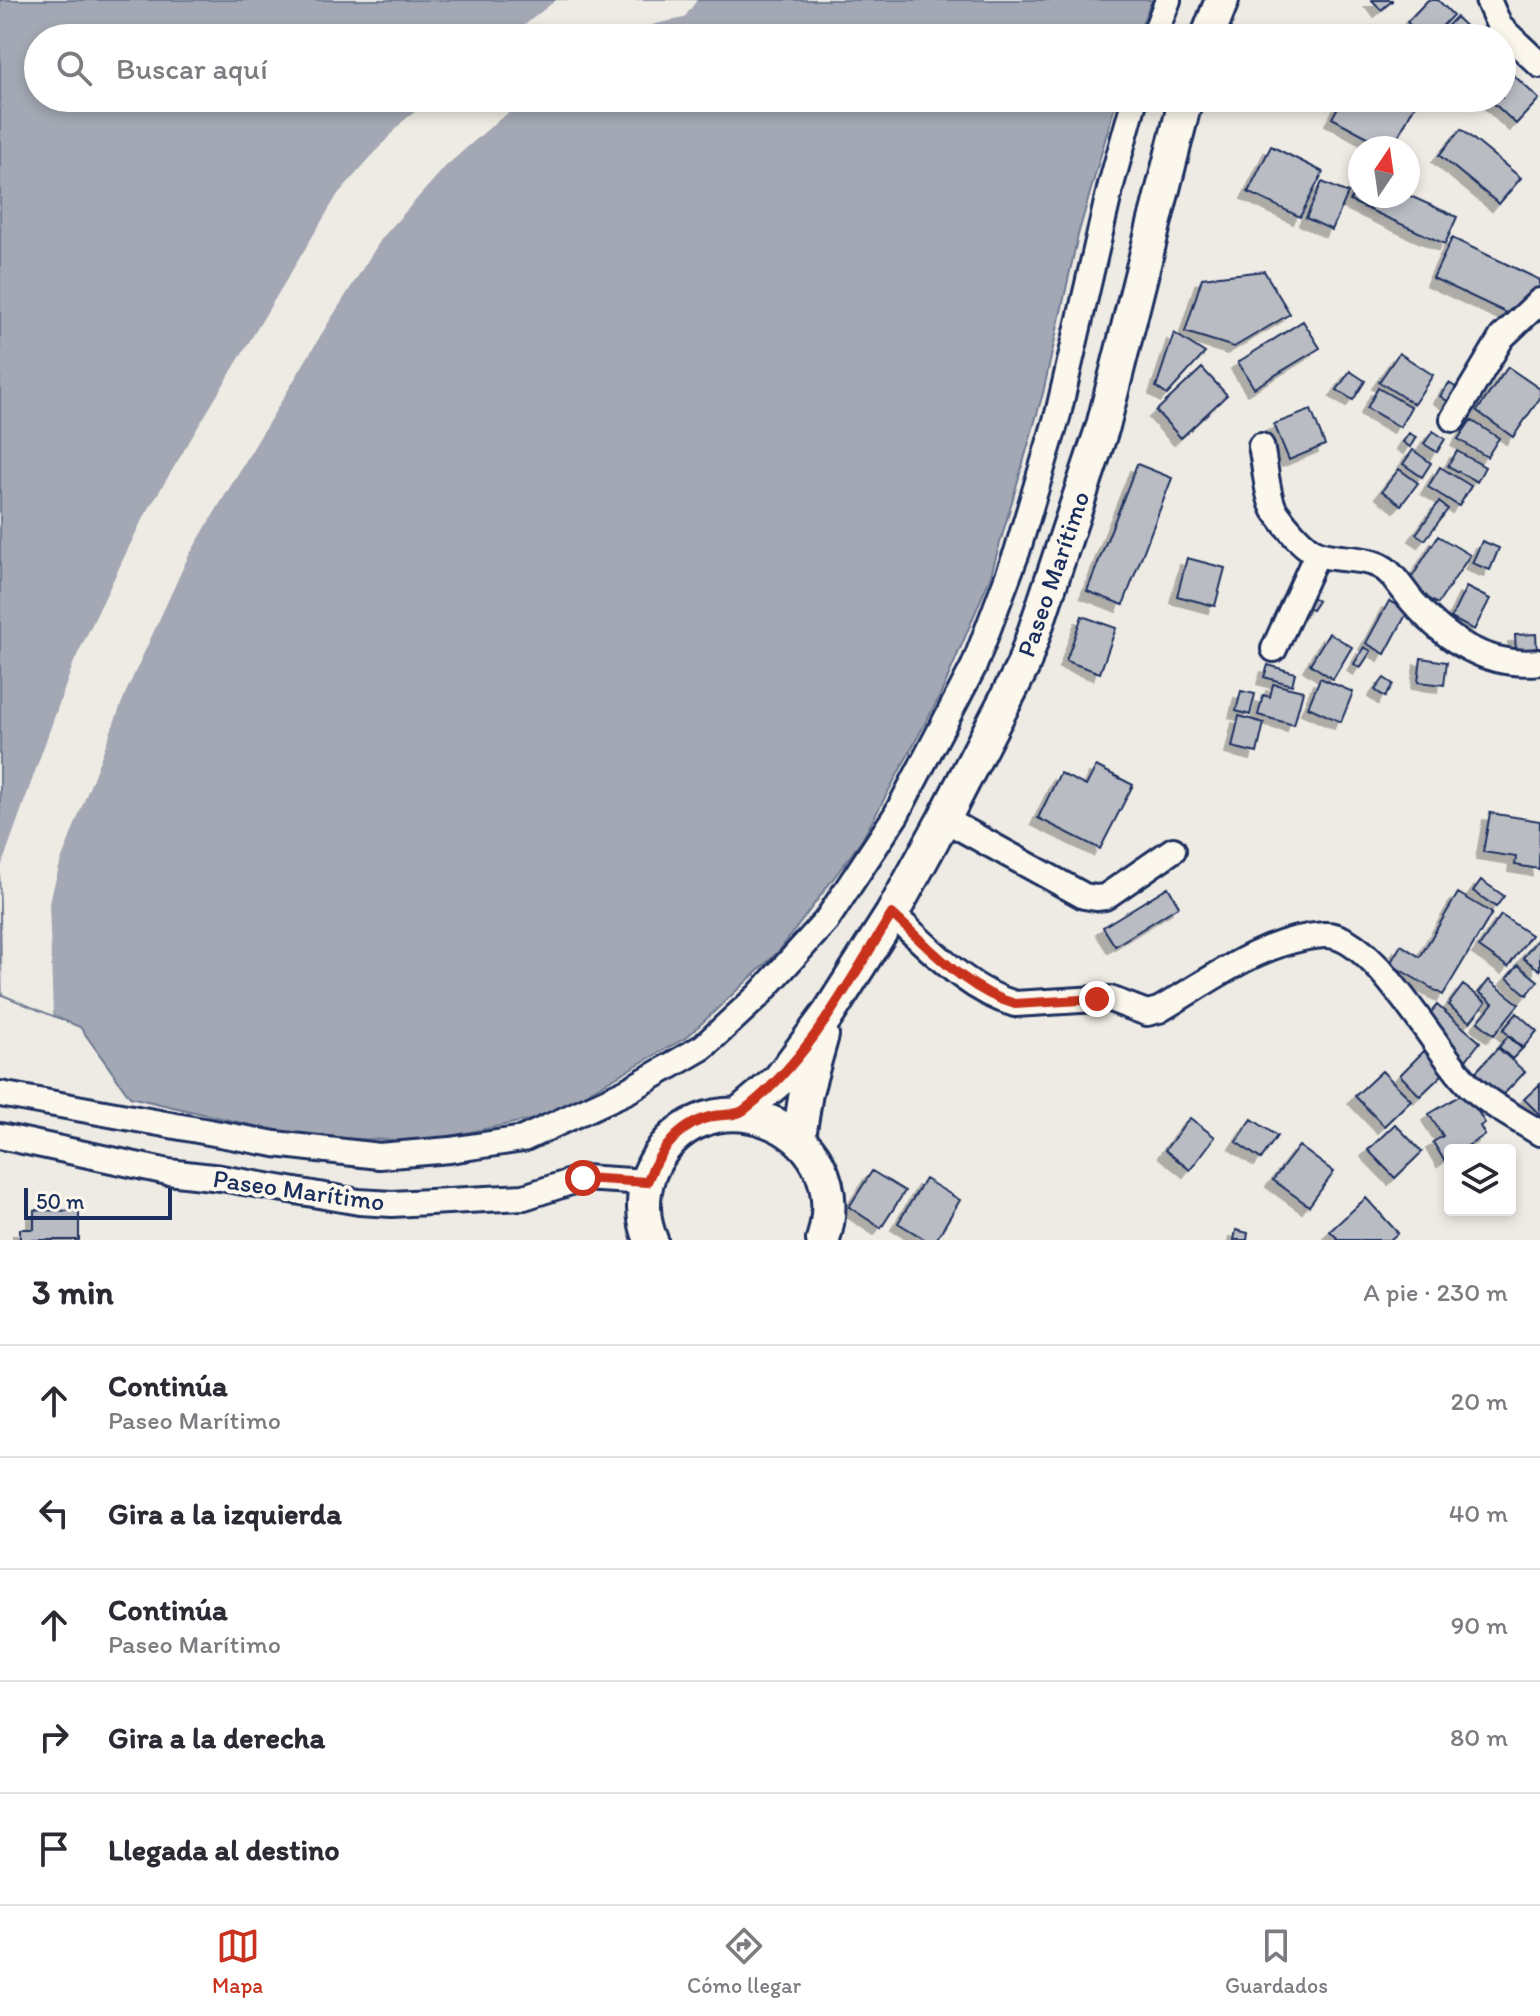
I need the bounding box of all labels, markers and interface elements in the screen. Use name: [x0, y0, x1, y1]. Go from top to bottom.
search box: [24, 24, 1516, 112]
icon: search: [52, 46, 96, 90]
text: Buscar aquí: [116, 50, 268, 87]
north arrow: [1348, 136, 1420, 208]
street label: Paseo Marítimo: [1010, 487, 1096, 661]
route end: [1079, 981, 1115, 1017]
map controls: [1444, 1144, 1516, 1216]
button: layers: [1444, 1144, 1516, 1216]
route start: [565, 1160, 601, 1196]
street label: Paseo Marítimo: [211, 1162, 387, 1218]
scale bar: [24, 1184, 172, 1220]
text: 50 m: [36, 1188, 85, 1215]
text: 3 min: [32, 1272, 114, 1313]
text: A pie · 230 m: [1363, 1276, 1508, 1308]
text: Continúa: [108, 1367, 228, 1404]
icon: ahead: [32, 1379, 76, 1423]
text: 20 m: [1451, 1385, 1508, 1417]
text: Paseo Marítimo: [108, 1404, 281, 1436]
icon: left: [32, 1491, 76, 1535]
text: Gira a la izquierda: [108, 1495, 342, 1532]
text: 40 m: [1449, 1497, 1508, 1529]
text: Continúa: [108, 1591, 228, 1628]
icon: ahead: [32, 1603, 76, 1647]
text: 90 m: [1451, 1609, 1508, 1641]
text: Paseo Marítimo: [108, 1628, 281, 1660]
icon: right: [32, 1715, 76, 1759]
text: Gira a la derecha: [108, 1719, 325, 1756]
text: 80 m: [1450, 1721, 1508, 1753]
icon: arrive: [32, 1827, 76, 1871]
text: Llegada al destino: [108, 1831, 340, 1868]
tab: Mapa: [212, 1924, 263, 1999]
tab: Cómo llegar: [687, 1924, 801, 1999]
tab: Guardados: [1225, 1924, 1328, 1999]

